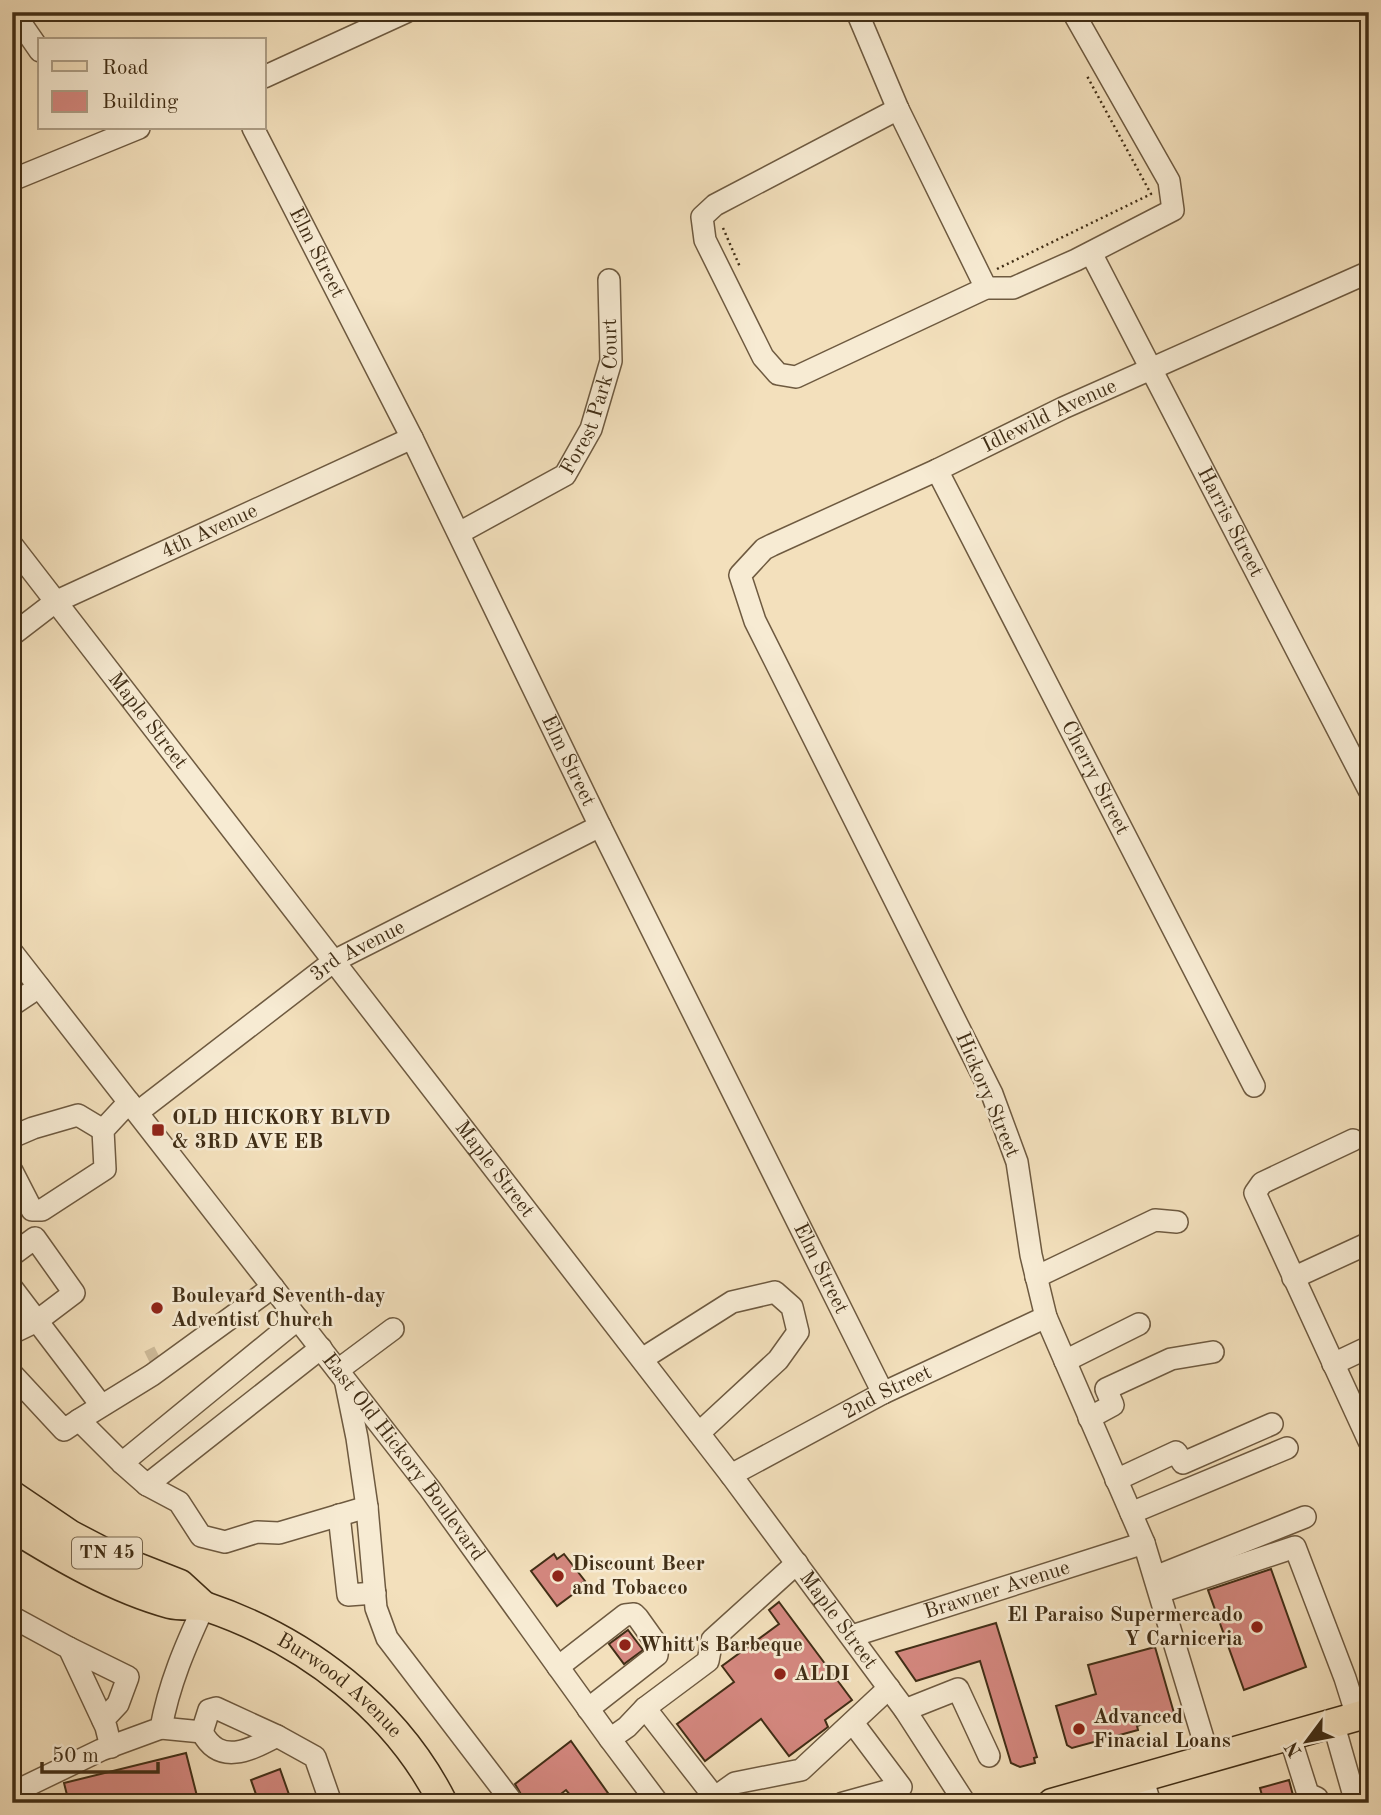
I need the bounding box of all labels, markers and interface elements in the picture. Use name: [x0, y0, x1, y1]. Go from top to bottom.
legend: [38, 38, 266, 130]
text: Road: [102, 58, 149, 79]
text: Building: [102, 92, 179, 113]
street label: Elm Street: [285, 204, 349, 301]
street label: Forest Park Court: [557, 318, 623, 479]
street label: Idlewild Avenue: [979, 375, 1120, 457]
street label: Harris Street: [1193, 464, 1267, 580]
street label: 4th Avenue: [158, 500, 261, 562]
street label: Maple Street: [104, 668, 192, 773]
street label: Elm Street: [537, 712, 599, 810]
street label: Cherry Street: [1057, 717, 1133, 838]
street label: 3rd Avenue: [307, 916, 408, 986]
street label: Hickory Street: [951, 1029, 1023, 1161]
place label: OLD HICKORY BLVD & 3RD AVE EB: [172, 1108, 391, 1153]
street label: Maple Street: [451, 1117, 538, 1221]
marker: OLD HICKORY BLVD & 3RD AVE EB: [150, 1122, 166, 1138]
street label: Elm Street: [789, 1220, 852, 1317]
place label: Boulevard Seventh-day Adventist Church: [171, 1286, 386, 1331]
marker: Boulevard Seventh-day Adventist Church: [149, 1300, 165, 1316]
street label: East Old Hickory Boulevard: [318, 1349, 489, 1565]
street label: 2nd Street: [839, 1361, 935, 1423]
road number: TN 45: [72, 1538, 142, 1568]
place label: Discount Beer and Tobacco: [572, 1554, 705, 1599]
street label: Brawner Avenue: [921, 1557, 1072, 1623]
street label: Maple Street: [795, 1567, 881, 1673]
marker: Discount Beer and Tobacco: [550, 1568, 566, 1584]
place label: El Paraiso Supermercado Y Carniceria: [1007, 1605, 1243, 1650]
marker: El Paraiso Supermercado Y Carniceria: [1249, 1619, 1265, 1635]
street label: Burwood Avenue: [274, 1629, 406, 1742]
place label: Whitt's Barbeque: [639, 1635, 803, 1656]
marker: Whitt's Barbeque: [617, 1637, 633, 1653]
place label: ALDI: [794, 1664, 850, 1685]
marker: ALDI: [772, 1666, 788, 1682]
north arrow: [1272, 1706, 1342, 1776]
place label: Advanced Finacial Loans: [1093, 1707, 1231, 1752]
marker: Advanced Finacial Loans: [1071, 1721, 1087, 1737]
scale bar: [42, 1731, 158, 1775]
text: N: [1283, 1737, 1307, 1760]
text: 50 m: [52, 1746, 99, 1767]

